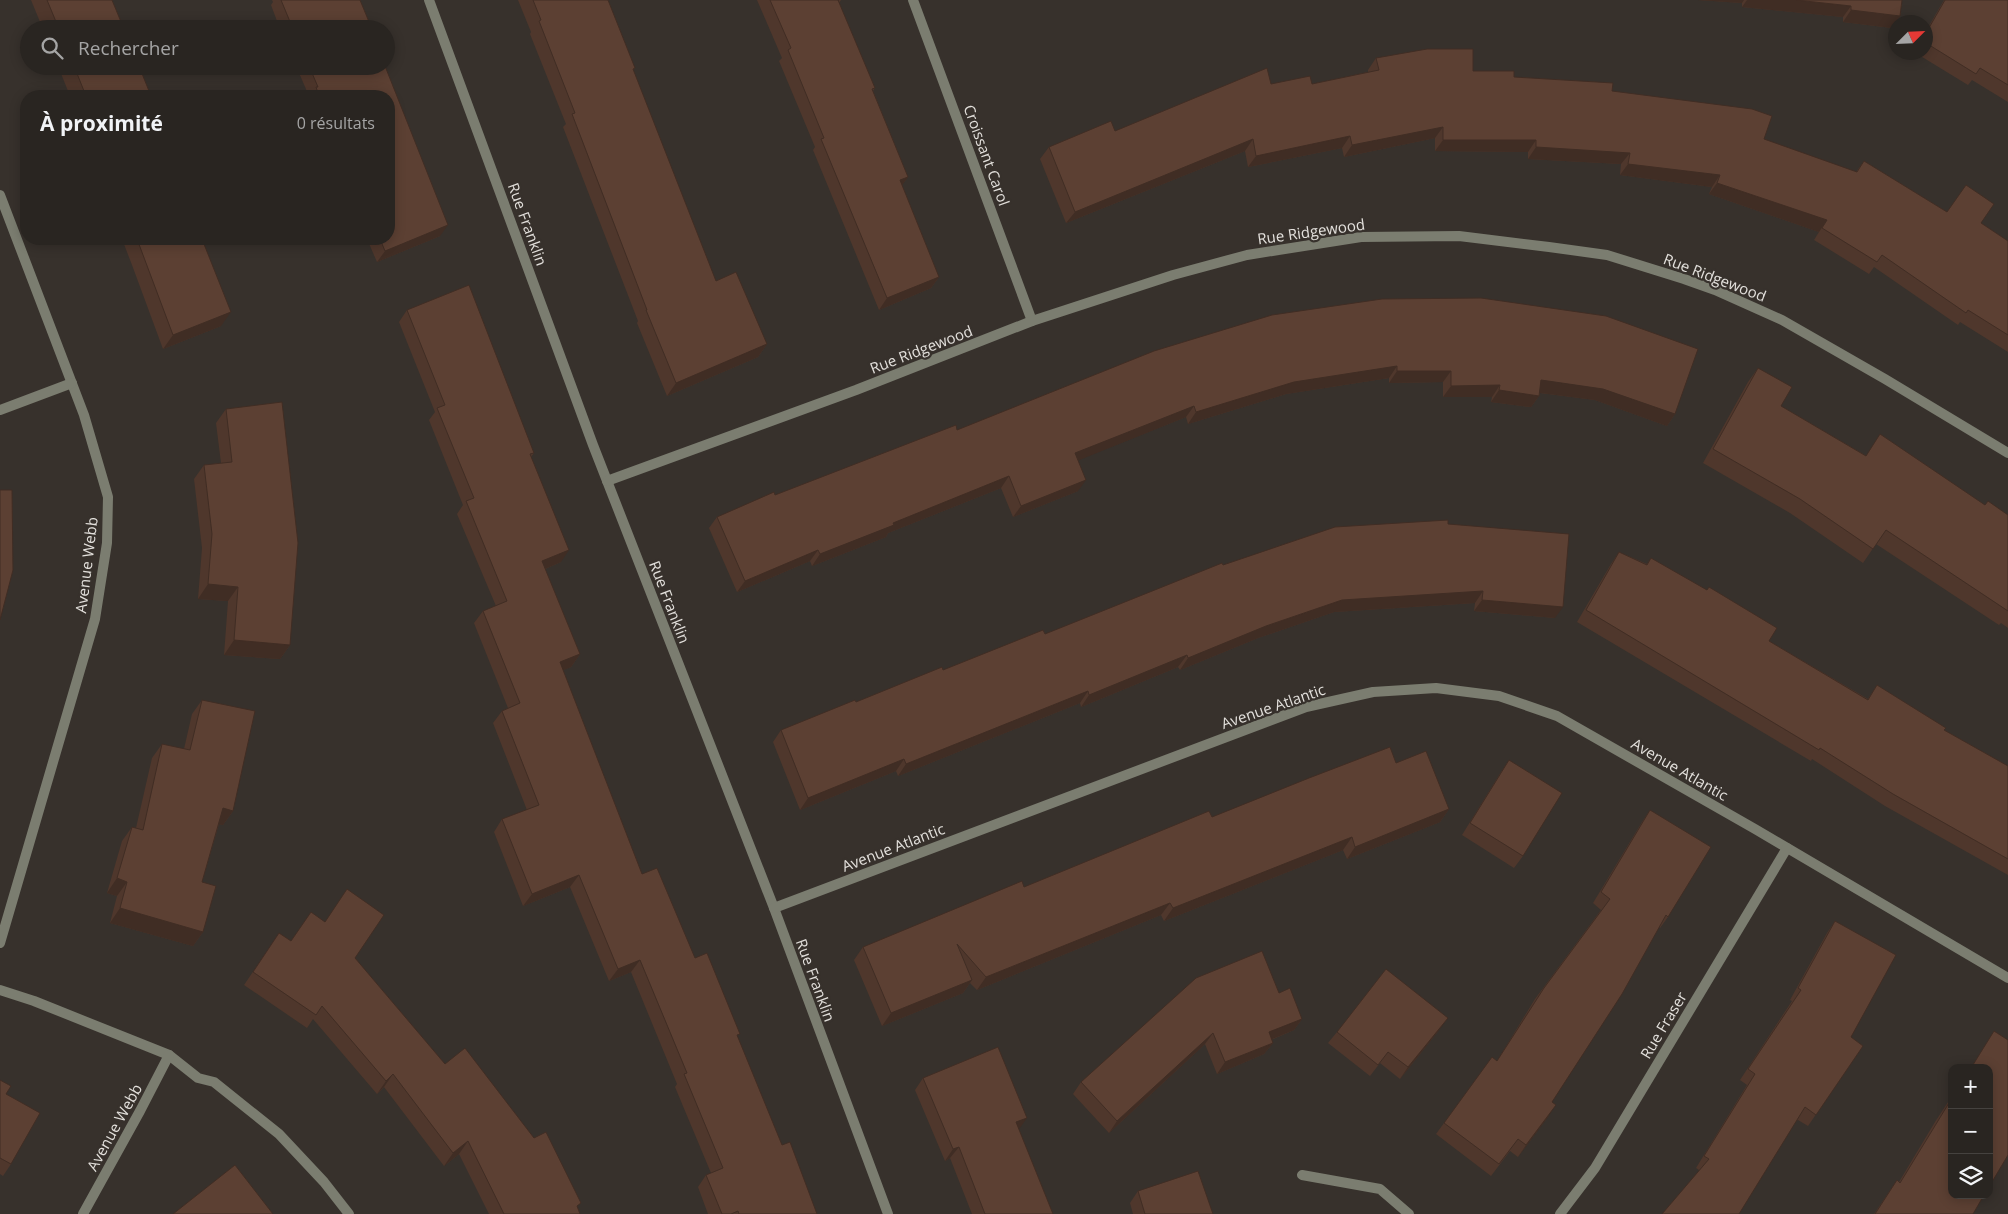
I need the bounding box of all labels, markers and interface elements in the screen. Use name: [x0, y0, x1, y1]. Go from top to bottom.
north arrow: [1888, 15, 1933, 60]
search box: [20, 20, 395, 75]
icon: search: [38, 34, 66, 62]
text: Rechercher: [78, 35, 179, 61]
street label: Croissant Carol: [959, 102, 1015, 208]
text: À proximité: [40, 109, 163, 137]
text: 0 résultats: [297, 112, 375, 134]
street label: Rue Franklin: [504, 180, 552, 268]
street label: Rue Ridgewood: [1256, 214, 1366, 248]
street label: Rue Ridgewood: [1661, 248, 1769, 306]
street label: Rue Ridgewood: [867, 320, 975, 378]
street label: Avenue Webb: [70, 516, 102, 614]
street label: Rue Franklin: [645, 558, 695, 646]
street label: Avenue Atlantic: [1218, 679, 1328, 733]
street label: Avenue Atlantic: [1628, 733, 1732, 805]
street label: Avenue Atlantic: [839, 818, 947, 876]
street label: Rue Franklin: [792, 936, 840, 1024]
street label: Rue Fraser: [1635, 988, 1691, 1062]
map controls: [1948, 1064, 1993, 1199]
button: +: [1948, 1064, 1993, 1109]
street label: Avenue Webb: [82, 1080, 146, 1174]
button: −: [1948, 1109, 1993, 1154]
button: layers: [1948, 1154, 1993, 1199]

